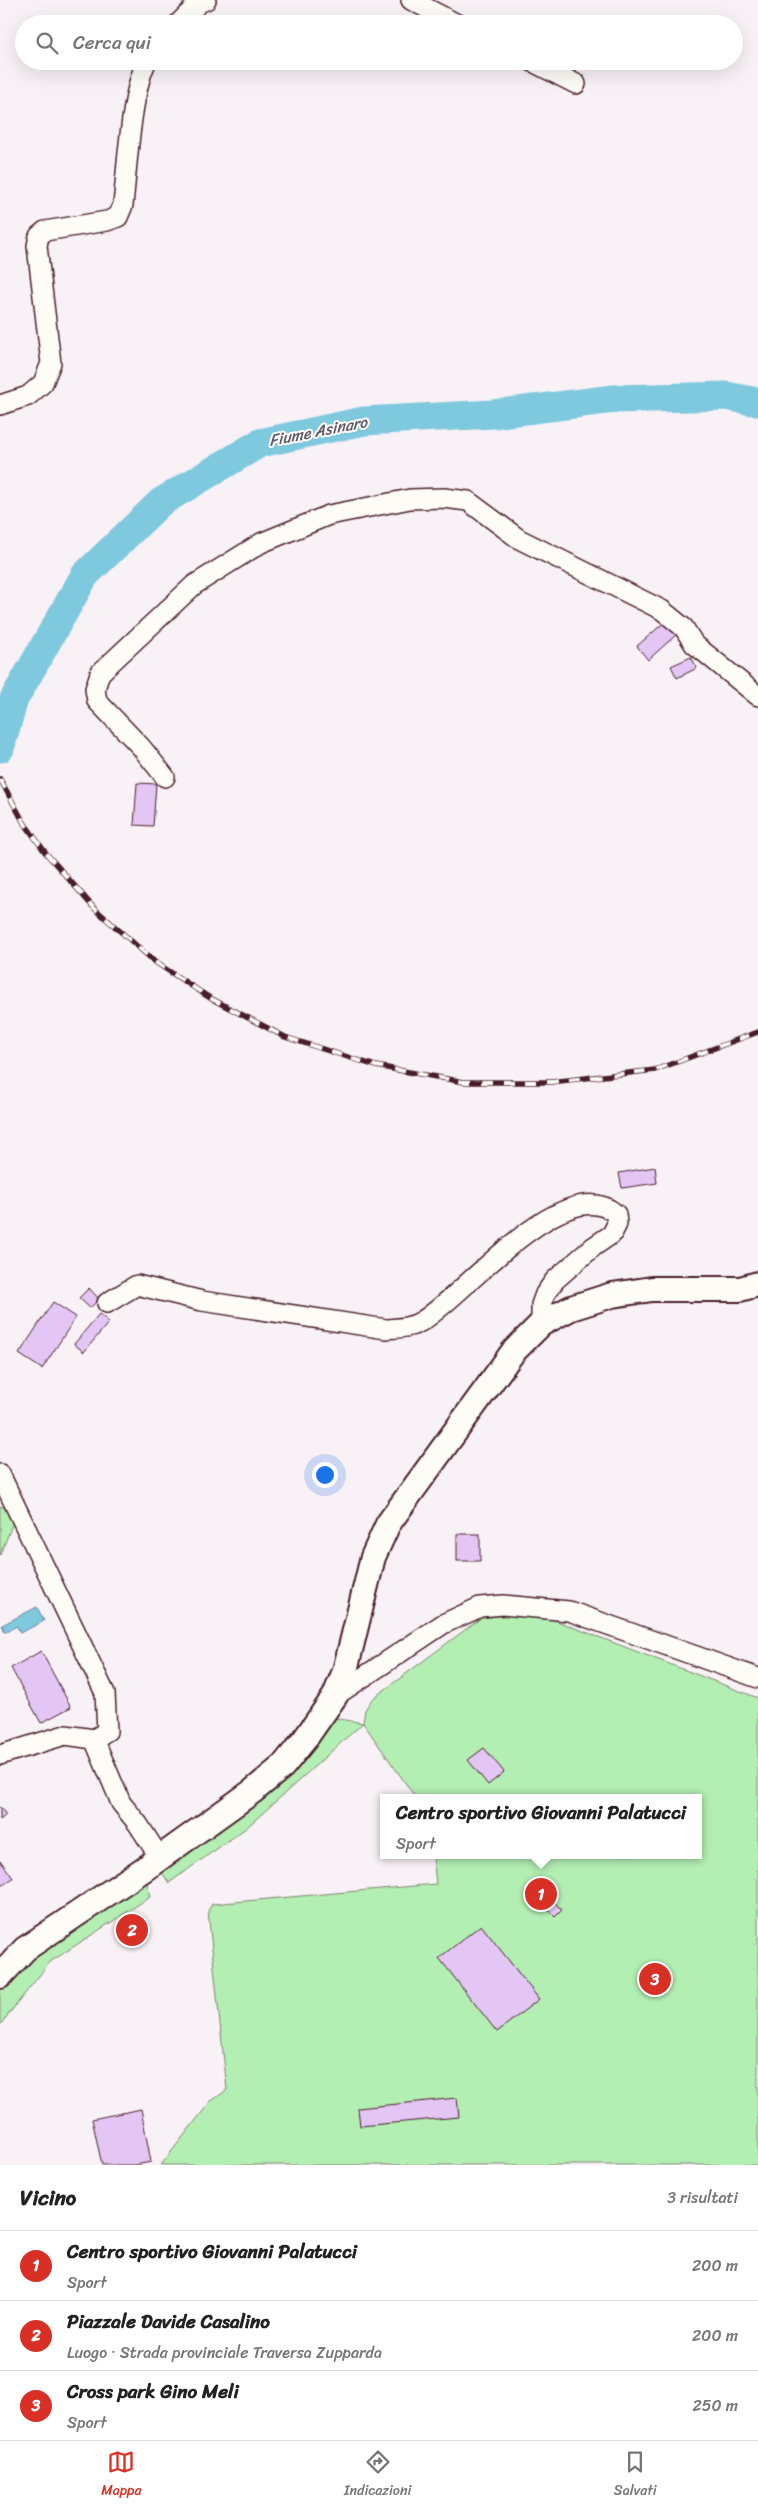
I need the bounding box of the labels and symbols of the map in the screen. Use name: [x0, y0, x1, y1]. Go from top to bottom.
water label: Fiume Asinaro: [266, 407, 371, 455]
your location: [312, 1462, 338, 1488]
pin: 1: [525, 1875, 557, 1913]
pin: 2: [116, 1911, 148, 1949]
pin: 3: [639, 1960, 671, 1998]

